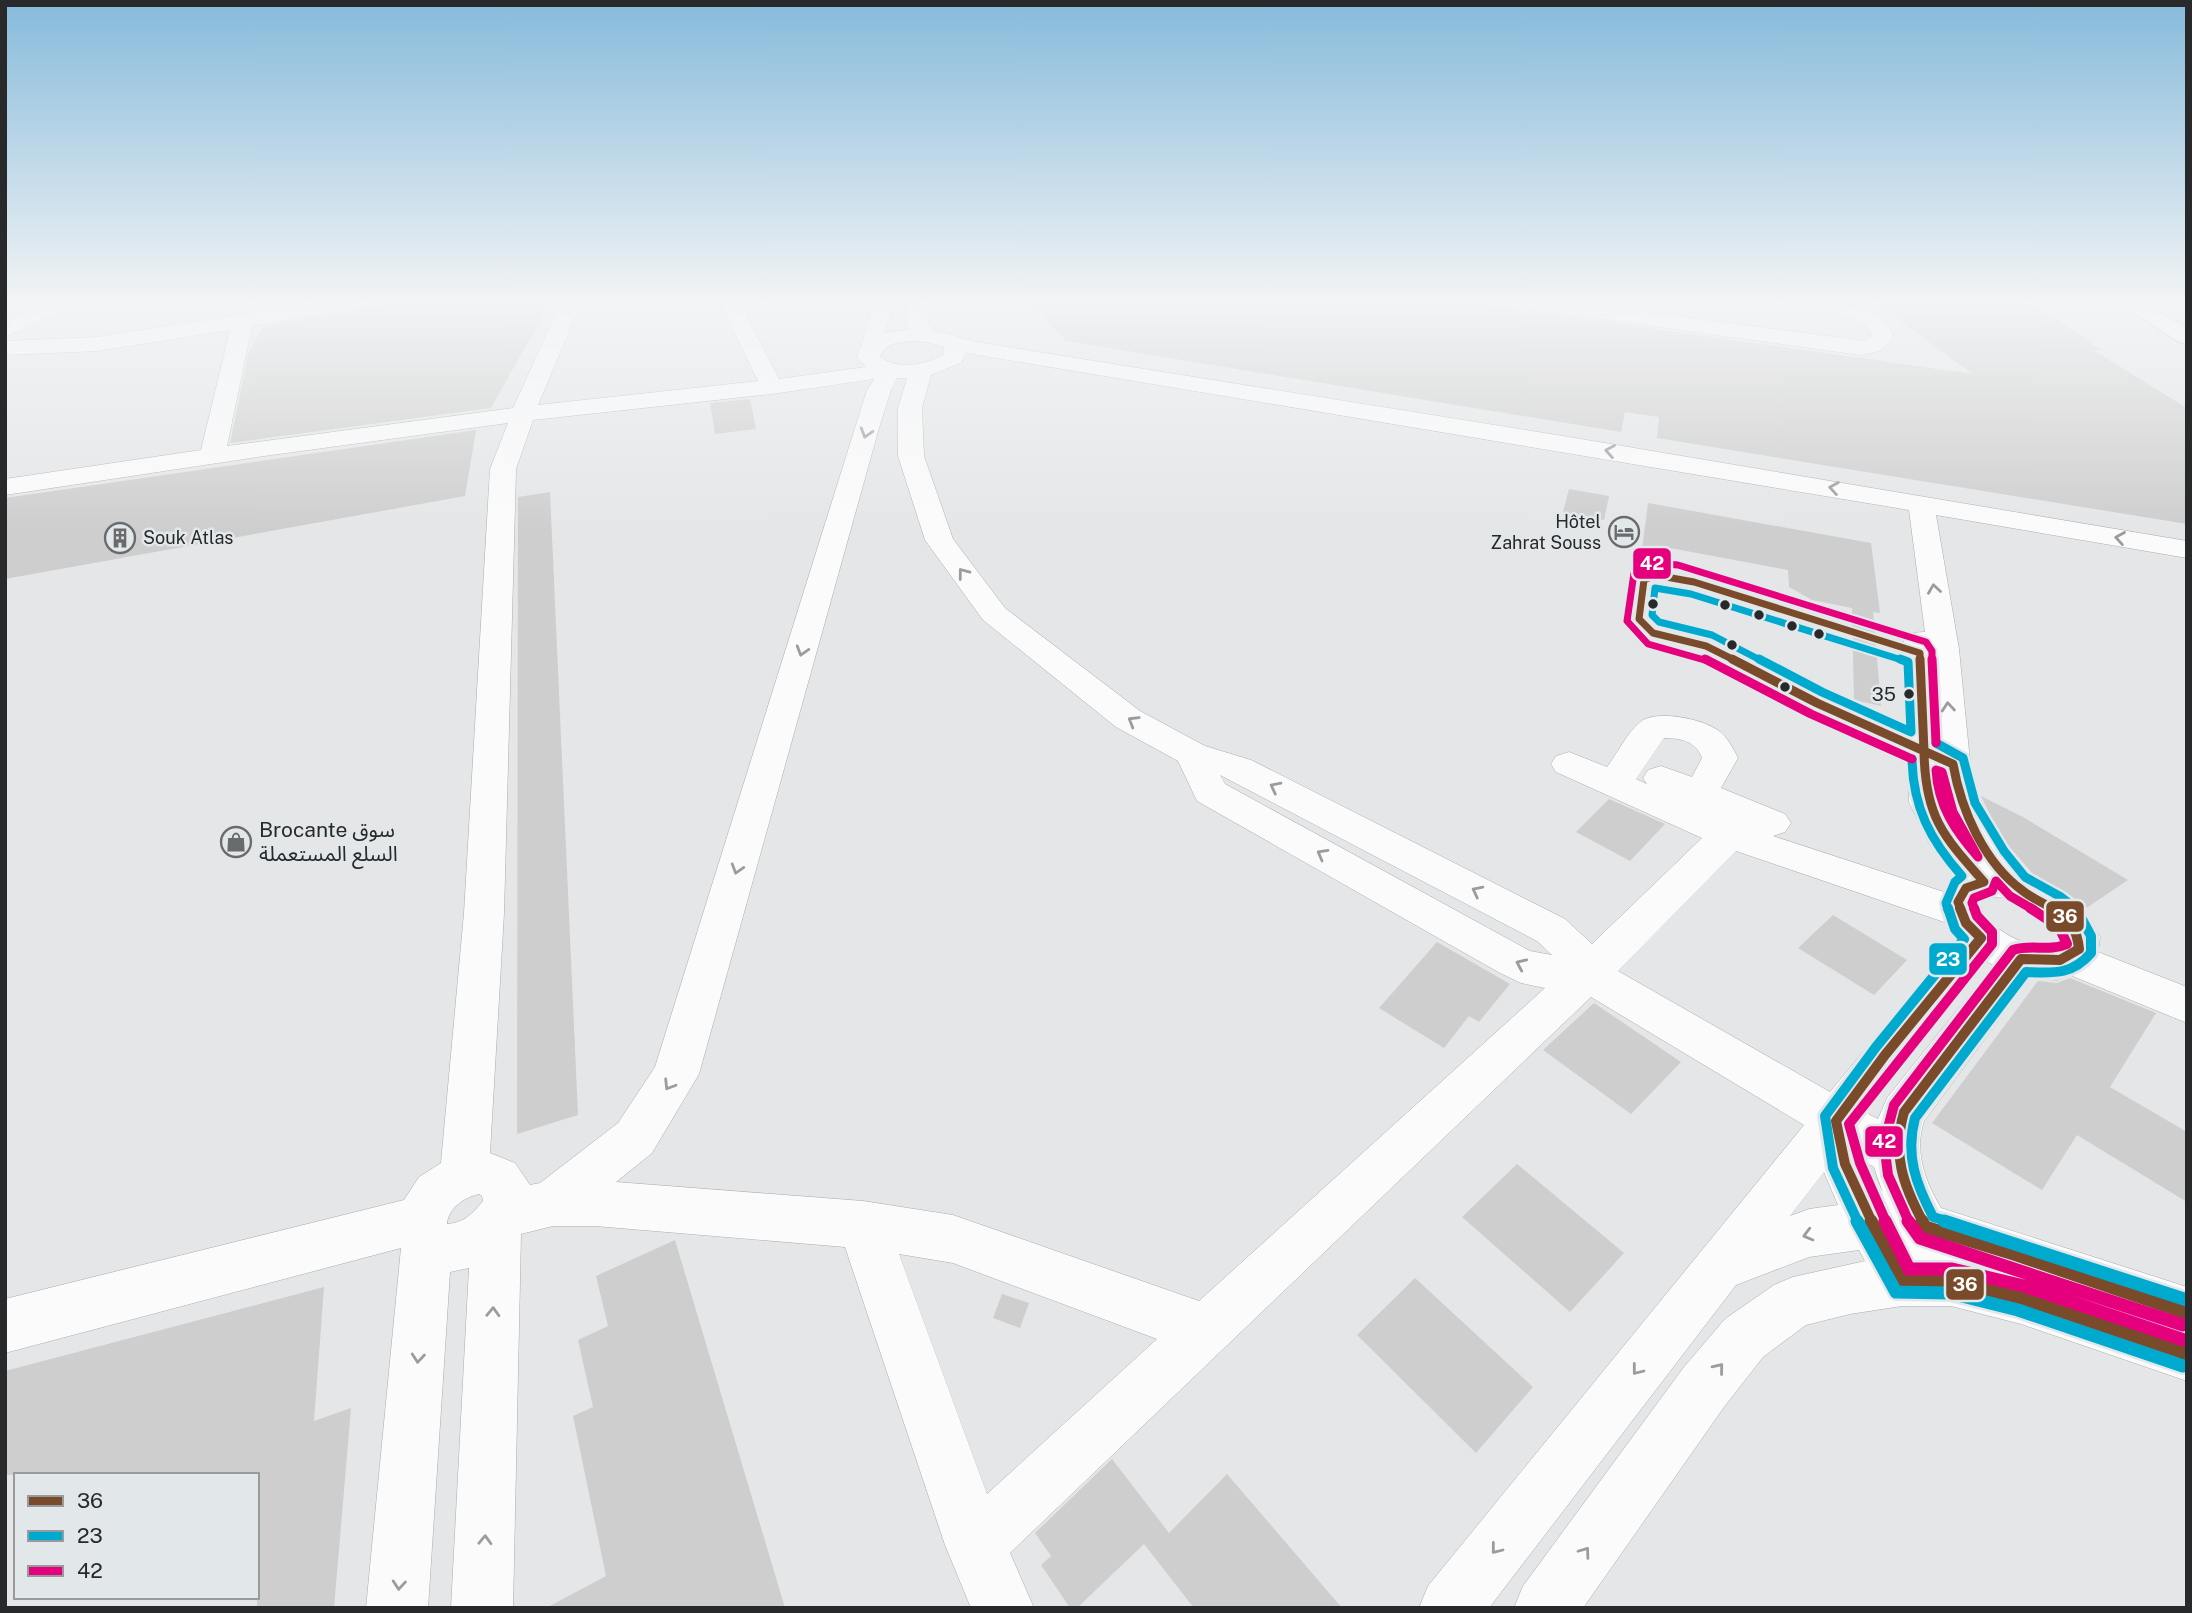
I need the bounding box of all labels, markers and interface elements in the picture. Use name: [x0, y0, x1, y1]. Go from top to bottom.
one-way arrow: [859, 426, 874, 438]
one-way arrow: [1604, 444, 1616, 459]
one-way arrow: [1828, 481, 1840, 496]
place label: Hôtel Zahrat Souss: [1491, 511, 1601, 553]
hotel icon: Hôtel Zahrat Souss: [1607, 515, 1641, 549]
building icon: Souk Atlas: [103, 521, 137, 555]
place label: Souk Atlas: [143, 527, 233, 548]
one-way arrow: [2114, 532, 2126, 547]
line badge: 42: [1632, 547, 1672, 580]
text: 42: [1640, 552, 1664, 574]
one-way arrow: [959, 568, 971, 580]
one-way arrow: [1927, 584, 1942, 595]
unlabelled marker: [1646, 597, 1660, 611]
unlabelled marker: [1718, 598, 1732, 612]
unlabelled marker: [1752, 608, 1766, 622]
unlabelled marker: [1785, 619, 1799, 633]
unlabelled marker: [1812, 627, 1826, 641]
unlabelled marker: [1725, 638, 1739, 652]
one-way arrow: [795, 645, 810, 657]
unlabelled marker: [1778, 680, 1792, 694]
place label: 35: [1872, 683, 1896, 705]
marker: 35: [1902, 687, 1916, 701]
one-way arrow: [1941, 701, 1956, 712]
one-way arrow: [1128, 716, 1141, 729]
one-way arrow: [1270, 781, 1282, 795]
place label: Brocante سوق السلع المستعملة: [259, 817, 398, 869]
shop icon: Brocante سوق السلع المستعملة: [219, 825, 253, 859]
one-way arrow: [1317, 849, 1330, 862]
one-way arrow: [730, 863, 745, 875]
one-way arrow: [1472, 886, 1484, 900]
line badge: 36: [2045, 900, 2085, 933]
text: 36: [2052, 905, 2078, 927]
line badge: 23: [1928, 942, 1968, 976]
text: 23: [1936, 948, 1960, 970]
one-way arrow: [1516, 958, 1529, 972]
one-way arrow: [664, 1078, 677, 1091]
line badge: 42: [1864, 1125, 1904, 1158]
text: 42: [1872, 1130, 1896, 1152]
one-way arrow: [1803, 1227, 1815, 1241]
line badge: 36: [1945, 1268, 1985, 1301]
text: 36: [1952, 1273, 1978, 1295]
one-way arrow: [485, 1306, 500, 1317]
one-way arrow: [411, 1353, 426, 1364]
one-way arrow: [1632, 1363, 1645, 1375]
one-way arrow: [1711, 1364, 1723, 1377]
legend: [14, 1473, 259, 1599]
text: 36: [77, 1488, 103, 1513]
text: 23: [77, 1523, 103, 1548]
one-way arrow: [477, 1534, 492, 1545]
one-way arrow: [1492, 1541, 1505, 1554]
one-way arrow: [1577, 1547, 1589, 1560]
text: 42: [77, 1558, 103, 1583]
one-way arrow: [392, 1579, 407, 1590]

